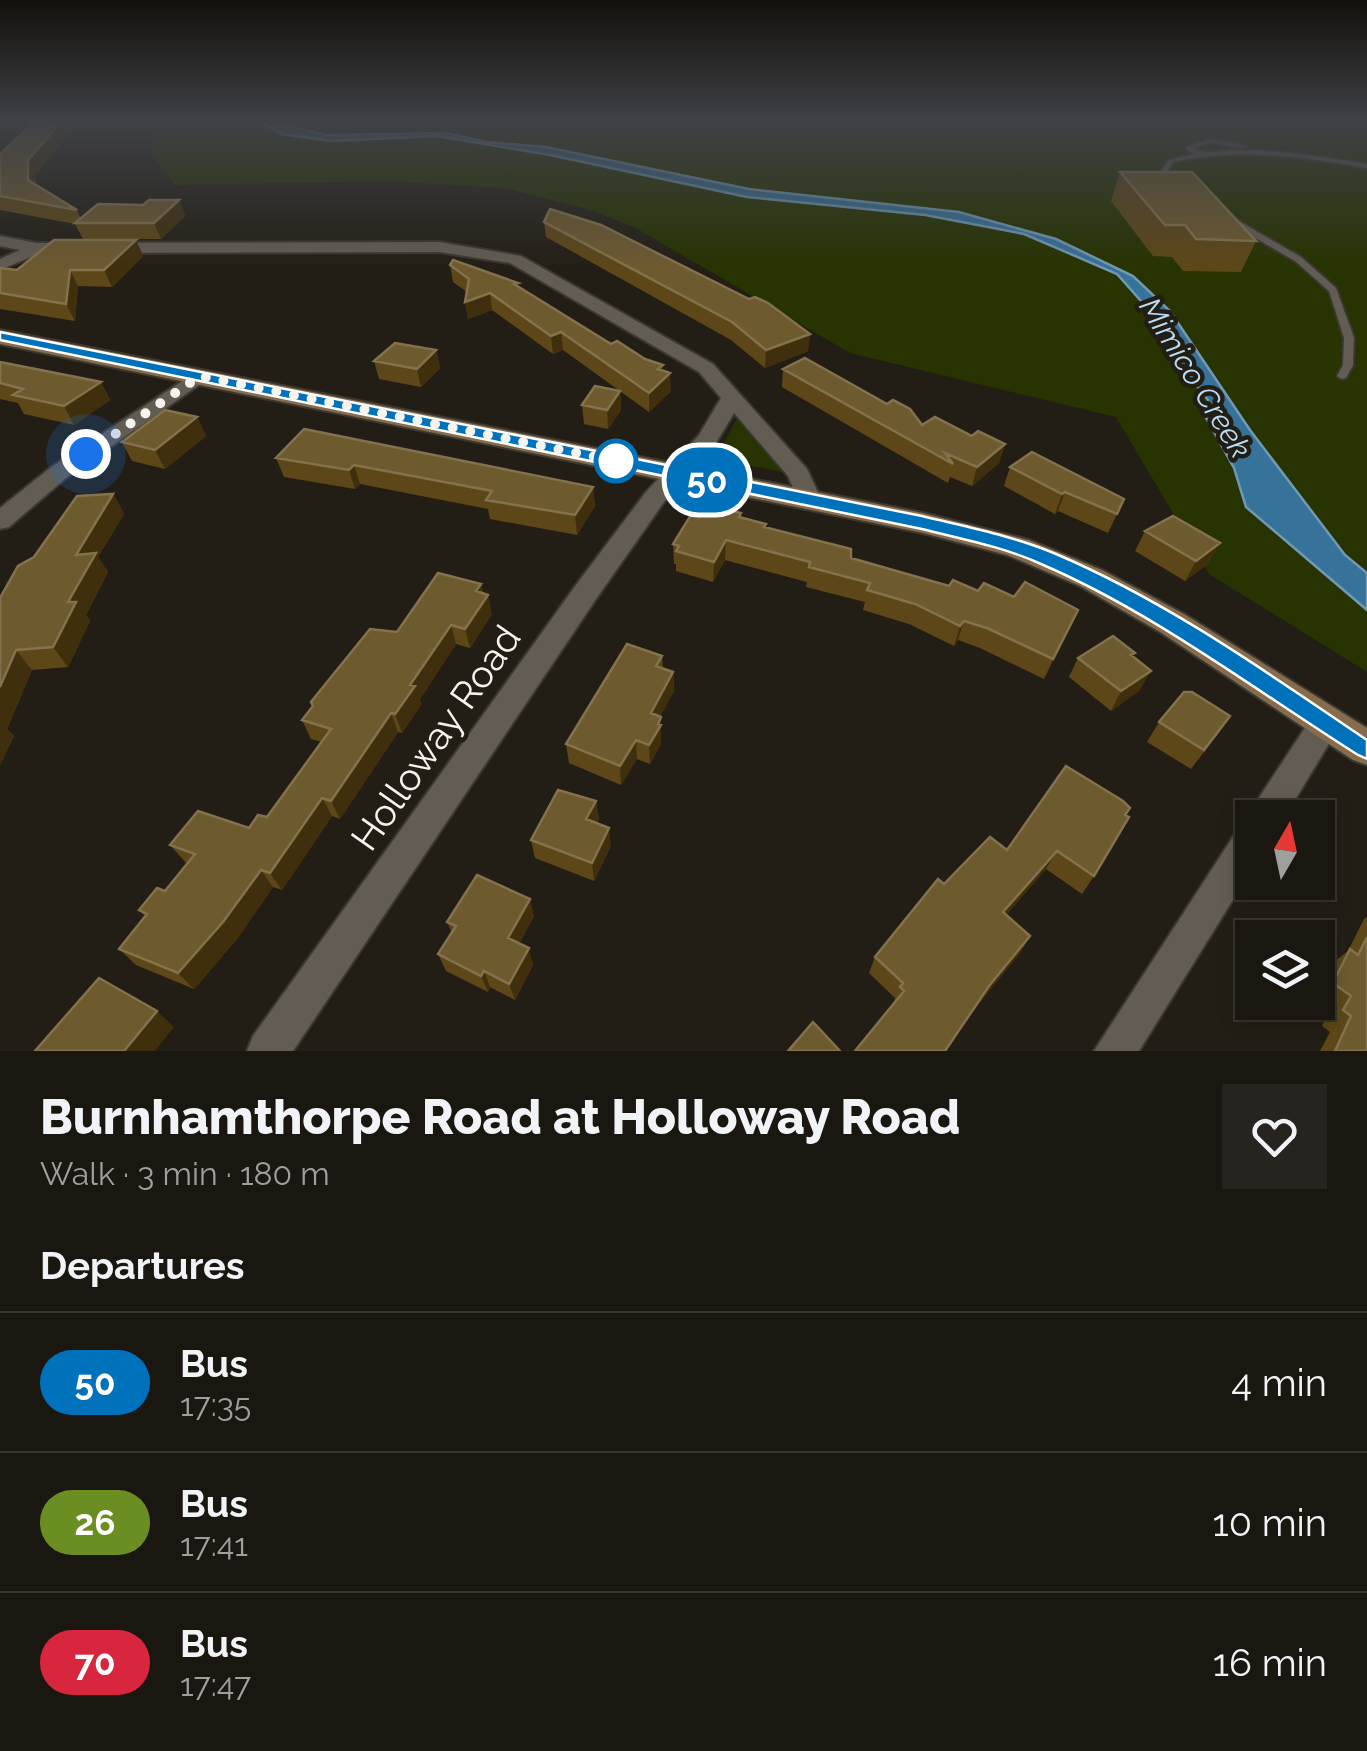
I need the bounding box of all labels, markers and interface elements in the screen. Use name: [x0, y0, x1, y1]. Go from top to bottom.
water label: Mimico Creek: [1132, 291, 1259, 464]
your location: [61, 429, 111, 479]
unlabelled marker: [595, 440, 637, 482]
line badge: 50: [662, 448, 752, 512]
text: 50: [687, 460, 727, 501]
street label: Holloway Road: [341, 617, 530, 859]
north arrow: [1235, 800, 1335, 900]
map controls: [1235, 800, 1335, 1020]
button: layers: [1235, 920, 1335, 1020]
button: heart: [1222, 1084, 1327, 1189]
text: Burnhamthorpe Road at Holloway Road: [40, 1089, 960, 1145]
text: Walk · 3 min · 180 m: [40, 1155, 330, 1192]
text: Departures: [40, 1243, 245, 1288]
text: Bus: [180, 1341, 248, 1386]
text: 4 min: [1231, 1360, 1327, 1405]
text: 50: [75, 1362, 115, 1403]
text: 17:35: [180, 1386, 251, 1423]
text: Bus: [180, 1481, 248, 1526]
text: 10 min: [1212, 1500, 1327, 1545]
text: 26: [75, 1502, 116, 1543]
text: 17:41: [180, 1526, 248, 1563]
text: Bus: [180, 1621, 248, 1666]
text: 16 min: [1213, 1640, 1327, 1685]
text: 70: [74, 1642, 116, 1683]
text: 17:47: [180, 1666, 251, 1703]

